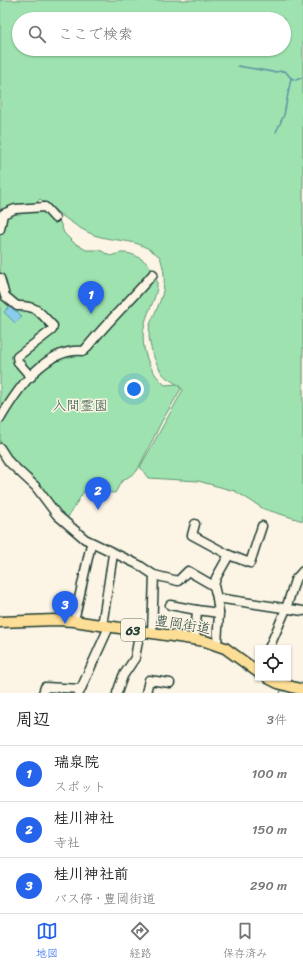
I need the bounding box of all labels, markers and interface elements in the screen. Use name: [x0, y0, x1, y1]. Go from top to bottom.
search box: [12, 12, 291, 56]
text: ここで検索: [58, 21, 133, 47]
icon: search: [26, 23, 48, 45]
pin: 1: [78, 281, 104, 314]
your location: [124, 379, 144, 399]
park label: 入間霊園: [52, 393, 108, 418]
pin: 2: [85, 477, 111, 510]
pin: 3: [52, 591, 78, 624]
street label: 豊岡街道: [153, 608, 213, 641]
road number: 63: [121, 619, 145, 641]
map controls: [255, 645, 291, 681]
button: locate: [255, 645, 291, 681]
text: 周辺: [16, 704, 50, 734]
text: 3件: [267, 708, 287, 731]
text: 瑞泉院: [54, 749, 99, 775]
text: 1: [26, 762, 32, 785]
text: 100 m: [252, 762, 287, 785]
text: スポット: [54, 775, 106, 798]
text: 桂川神社: [54, 805, 114, 831]
text: 2: [25, 818, 33, 841]
text: 150 m: [252, 818, 287, 841]
text: 寺社: [54, 831, 80, 854]
text: 桂川神社前: [54, 861, 129, 887]
text: 3: [25, 874, 33, 897]
text: 290 m: [250, 874, 287, 897]
text: バス停 · 豊岡街道: [54, 887, 155, 910]
tab: 地図: [36, 920, 58, 963]
tab: 経路: [129, 920, 151, 963]
tab: 保存済み: [223, 920, 267, 963]

